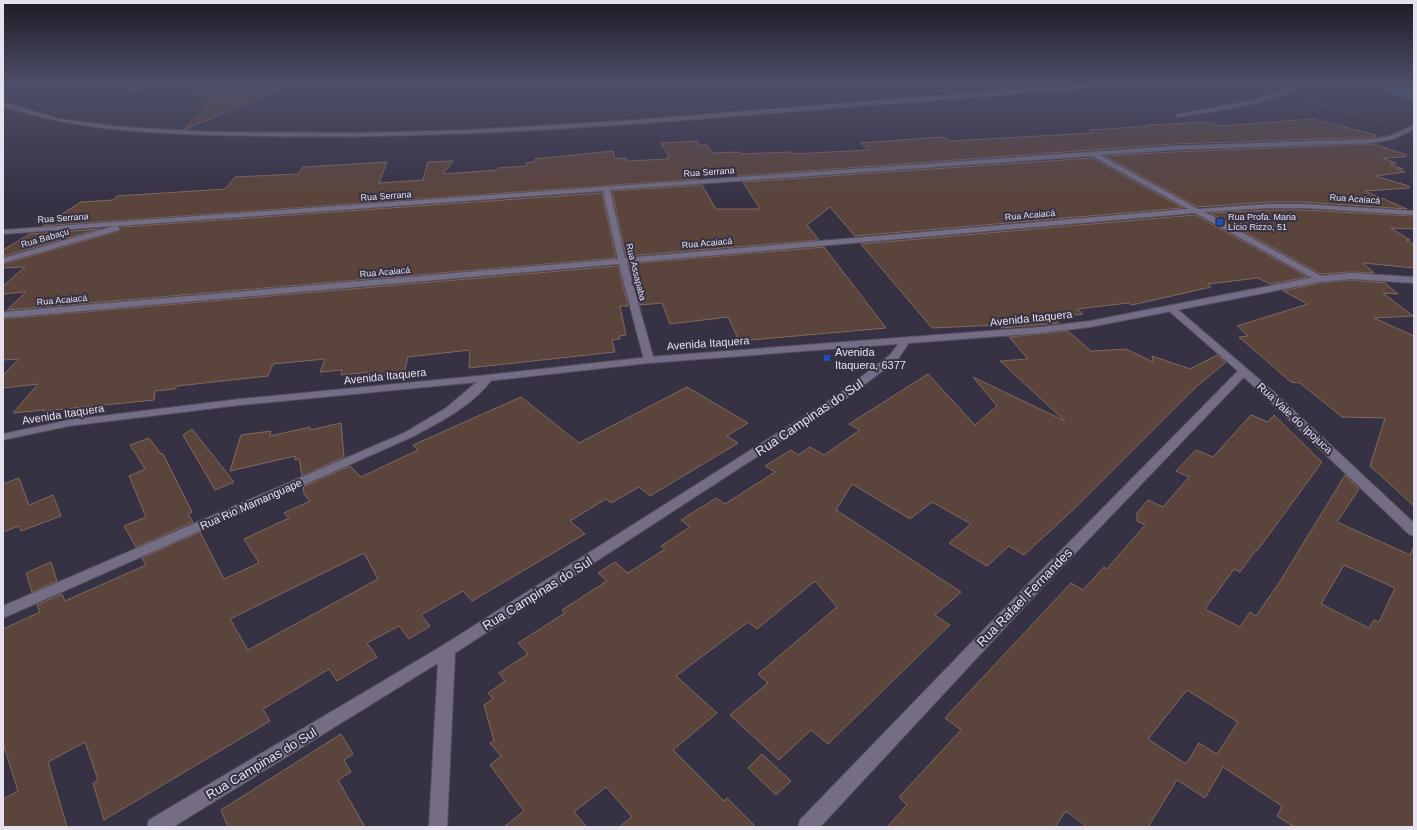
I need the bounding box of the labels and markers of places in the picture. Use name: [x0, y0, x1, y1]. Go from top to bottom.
place label: Rua Profa. Maria Lício Rizzo, 51: [1228, 212, 1296, 232]
marker: Rua Profa. Maria Lício Rizzo, 51: [1215, 217, 1225, 227]
place label: Avenida Itaquera, 6377: [835, 346, 906, 371]
marker: Avenida Itaquera, 6377: [822, 353, 832, 363]

